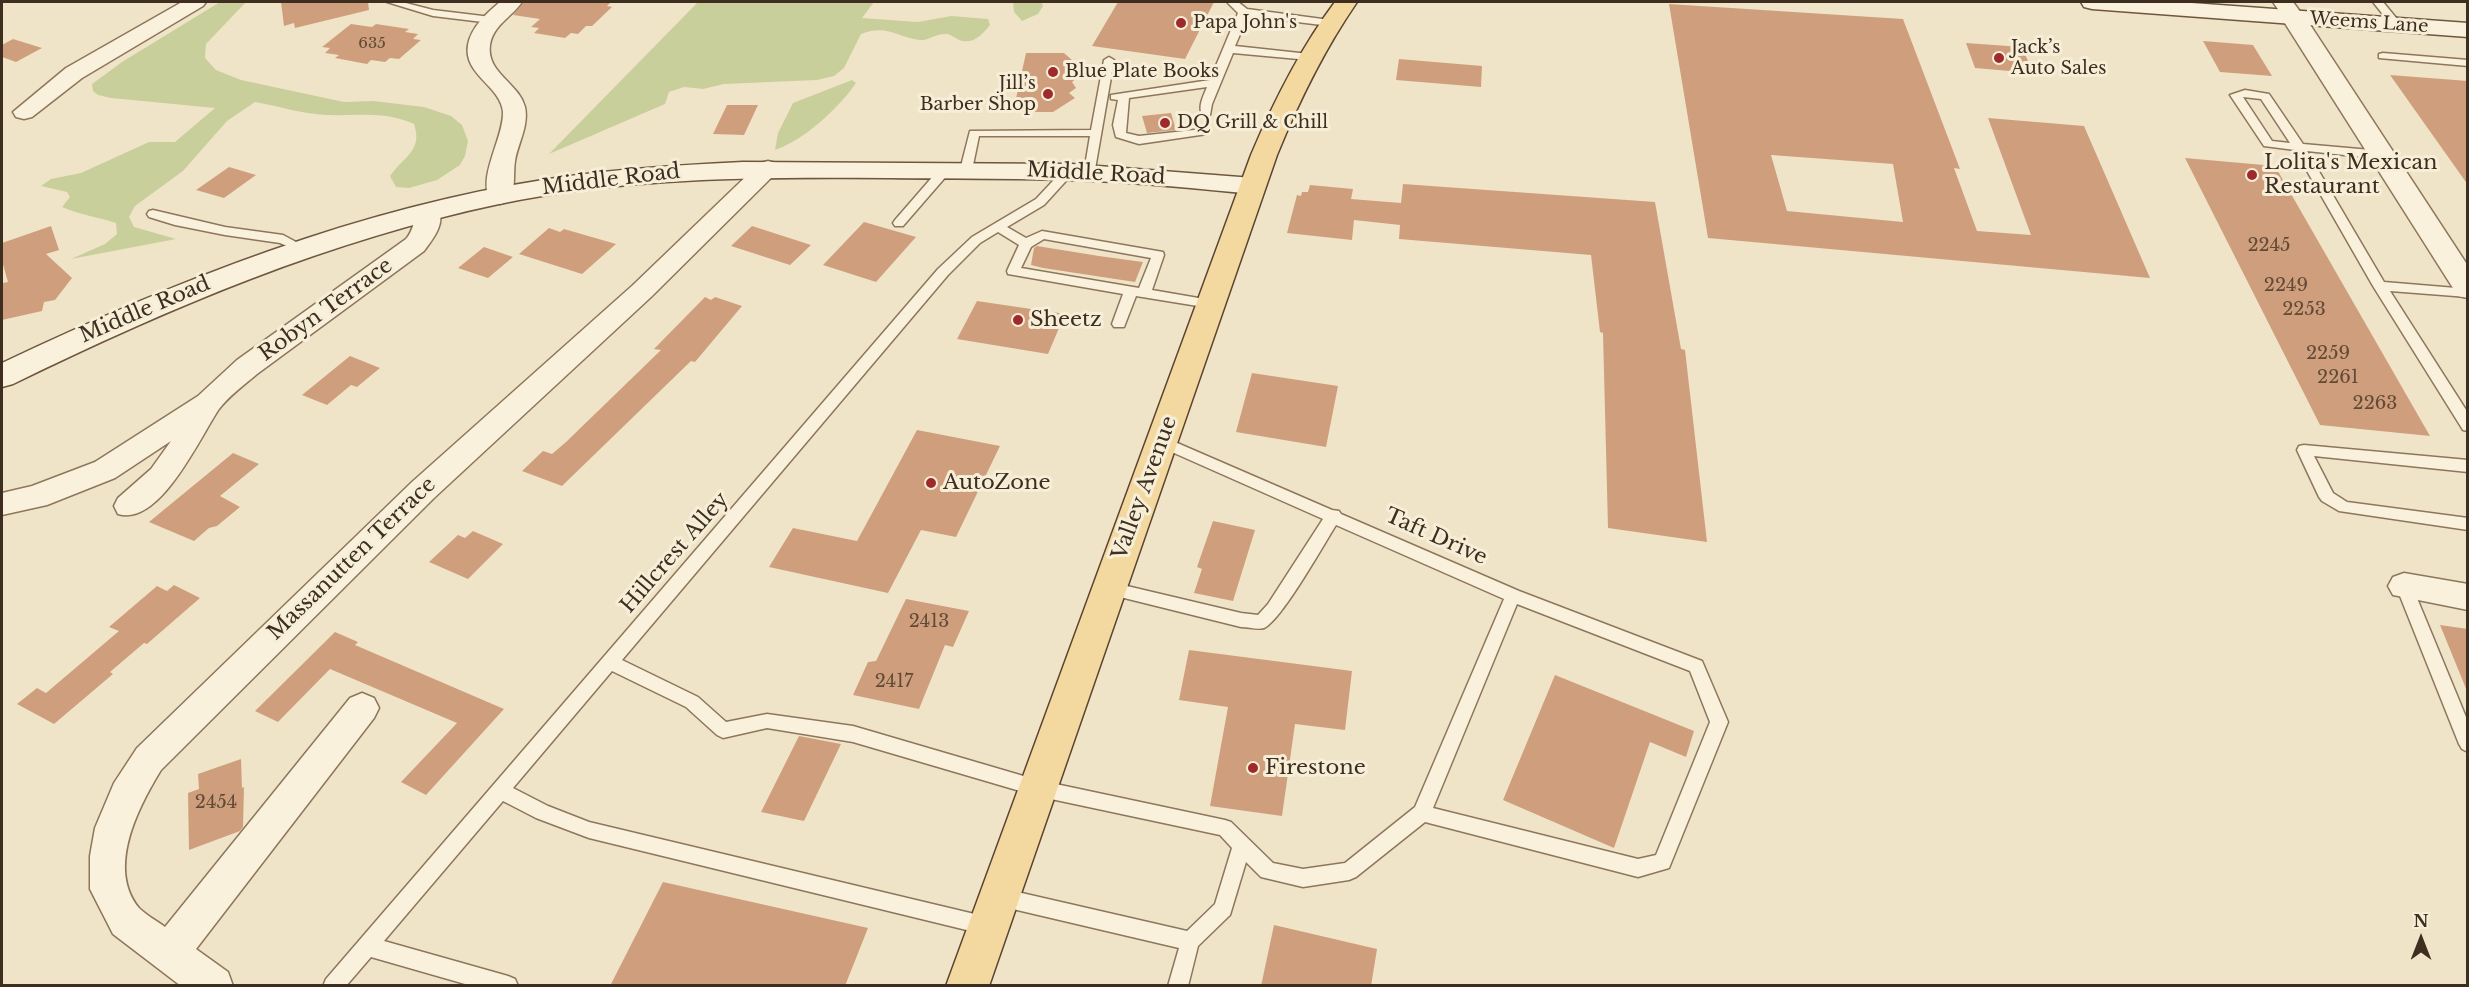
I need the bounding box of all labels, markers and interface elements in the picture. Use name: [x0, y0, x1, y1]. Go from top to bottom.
street label: Weems Lane: [2309, 8, 2429, 38]
place label: Papa John's: [1193, 12, 1297, 34]
marker: Papa John's: [1174, 16, 1188, 30]
house number: 635: [358, 35, 386, 53]
place label: Jack’s Auto Sales: [2011, 37, 2106, 80]
marker: Jack’s Auto Sales: [1992, 51, 2006, 65]
place label: Blue Plate Books: [1065, 61, 1219, 83]
marker: Blue Plate Books: [1046, 65, 1060, 79]
place label: Jill’s Barber Shop: [920, 73, 1036, 116]
marker: Jill’s Barber Shop: [1041, 87, 1055, 101]
place label: DQ Grill & Chill: [1177, 112, 1328, 134]
marker: DQ Grill & Chill: [1158, 116, 1172, 130]
place label: Lolita's Mexican Restaurant: [2264, 150, 2438, 200]
street label: Middle Road: [1026, 158, 1166, 190]
street label: Middle Road: [540, 159, 682, 201]
marker: Lolita's Mexican Restaurant: [2245, 168, 2259, 182]
house number: 2245: [2248, 235, 2290, 257]
street label: Robyn Terrace: [254, 253, 398, 367]
street label: Middle Road: [76, 271, 214, 349]
house number: 2249: [2264, 275, 2308, 297]
house number: 2253: [2282, 299, 2326, 321]
place label: Sheetz: [1030, 307, 1102, 333]
marker: Sheetz: [1011, 313, 1025, 327]
house number: 2259: [2306, 343, 2350, 365]
house number: 2261: [2317, 367, 2359, 389]
house number: 2263: [2353, 393, 2397, 415]
street label: Valley Avenue: [1107, 413, 1183, 563]
place label: AutoZone: [943, 470, 1051, 496]
street label: Massanutten Terrace: [263, 472, 441, 646]
marker: AutoZone: [924, 476, 938, 490]
street label: Hillcrest Alley: [616, 487, 734, 619]
street label: Taft Drive: [1381, 503, 1491, 571]
house number: 2413: [909, 611, 949, 633]
house number: 2417: [875, 671, 913, 693]
place label: Firestone: [1265, 755, 1366, 781]
marker: Firestone: [1246, 761, 1260, 775]
house number: 2454: [195, 792, 237, 814]
north arrow: [2391, 909, 2451, 969]
text: N: [2413, 911, 2429, 931]

